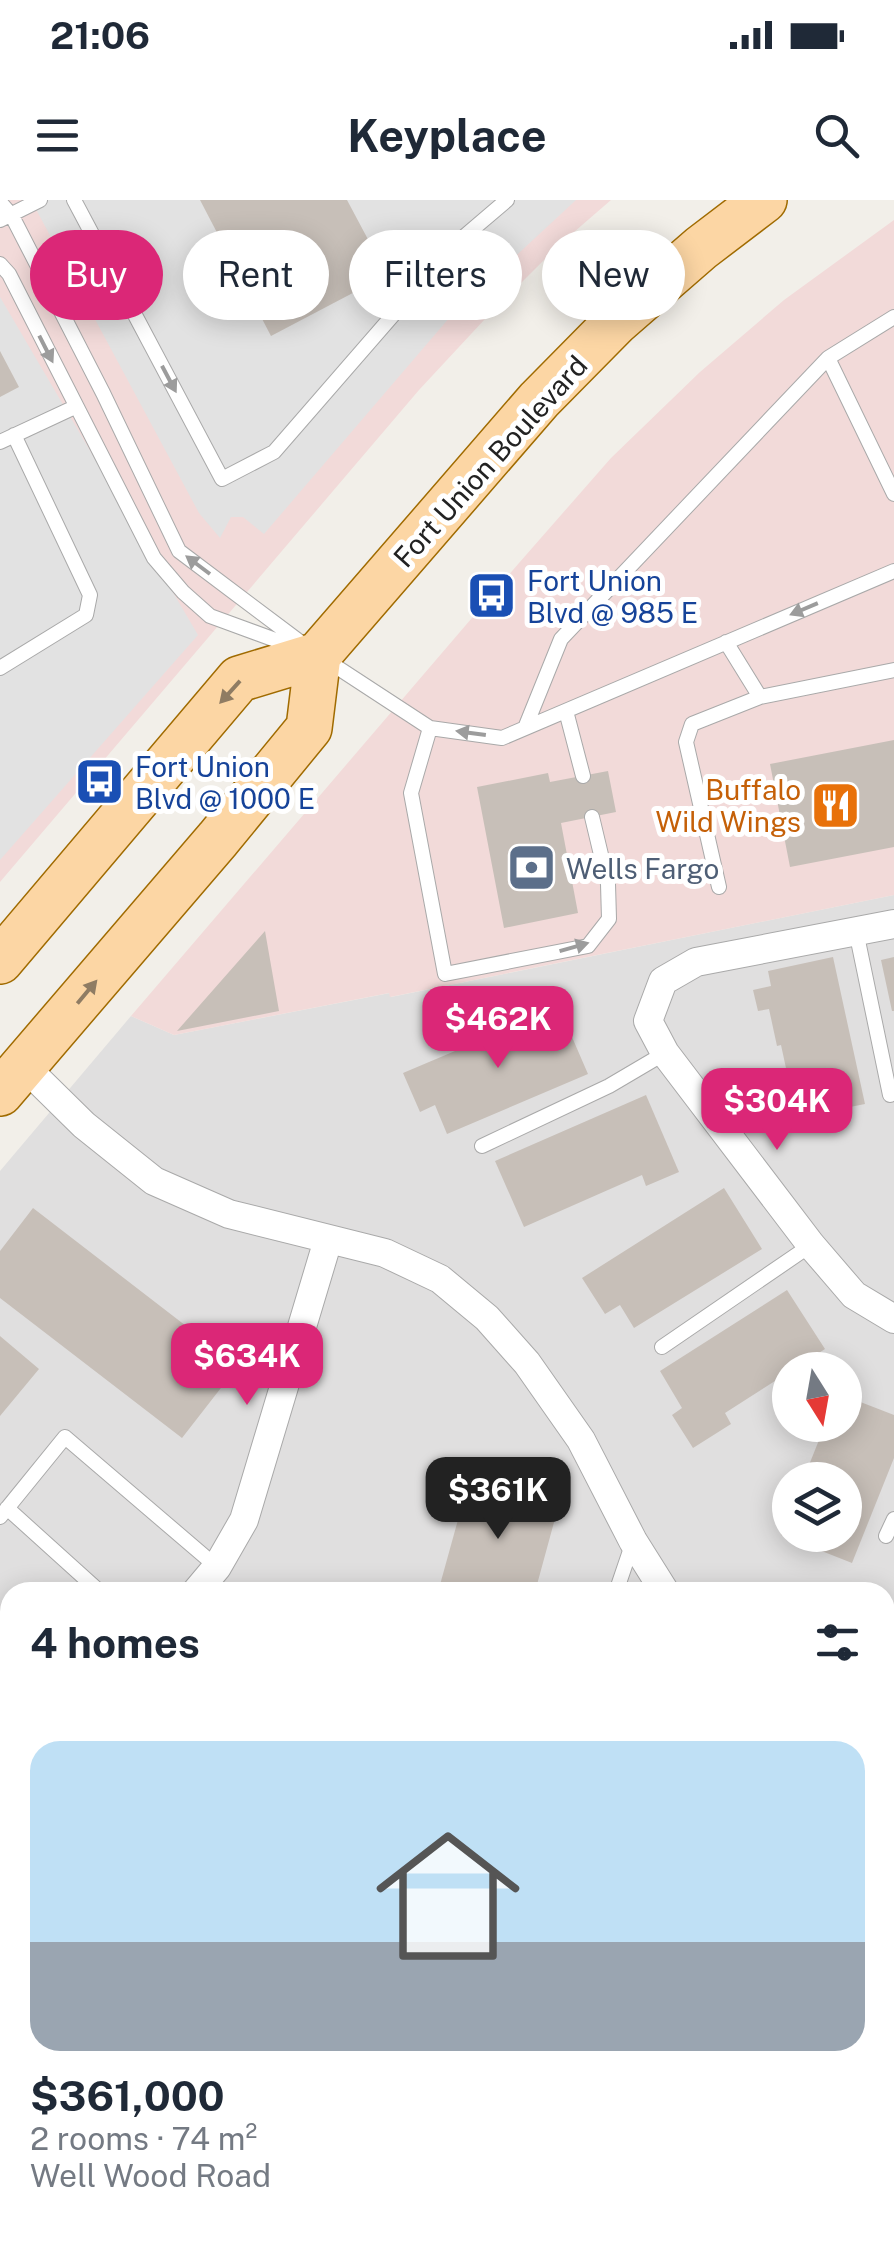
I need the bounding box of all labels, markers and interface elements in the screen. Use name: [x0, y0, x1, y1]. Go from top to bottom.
text: 21:06: [50, 13, 150, 58]
icon: menu: [30, 108, 85, 163]
icon: search: [809, 108, 864, 163]
text: Keyplace: [347, 109, 547, 162]
chip: Buy: [30, 230, 163, 320]
chip: Rent: [183, 230, 329, 320]
chip: Filters: [349, 230, 522, 320]
chip: New: [542, 230, 685, 320]
one-way arrow: [37, 335, 54, 364]
street label: Fort Union Boulevard: [386, 349, 594, 573]
one-way arrow: [160, 364, 177, 393]
one-way arrow: [185, 556, 211, 576]
place label: Fort Union Blvd @ 985 E: [527, 564, 698, 629]
bus stop icon: Fort Union Blvd @ 985 E: [466, 570, 518, 622]
one-way arrow: [789, 601, 819, 617]
one-way arrow: [219, 679, 241, 704]
one-way arrow: [455, 725, 486, 741]
place label: Fort Union Blvd @ 1000 E: [135, 750, 315, 815]
bus stop icon: Fort Union Blvd @ 1000 E: [74, 756, 126, 808]
place label: Buffalo Wild Wings: [655, 773, 801, 838]
restaurant icon: Buffalo Wild Wings: [810, 779, 862, 831]
bank icon: Wells Fargo: [505, 842, 557, 894]
place label: Wells Fargo: [566, 852, 719, 885]
one-way arrow: [560, 939, 590, 954]
one-way arrow: [76, 980, 98, 1005]
pin: $462K: [428, 986, 568, 1071]
text: $462K: [444, 1000, 552, 1037]
pin: $304K: [707, 1068, 847, 1153]
text: $304K: [723, 1082, 831, 1119]
pin: $634K: [177, 1323, 317, 1408]
text: $634K: [193, 1337, 301, 1374]
north arrow: [772, 1352, 862, 1442]
map controls: [772, 1352, 862, 1552]
pin: $361K: [428, 1457, 568, 1542]
button: layers: [772, 1462, 862, 1552]
text: $361K: [448, 1471, 548, 1508]
icon: filters: [810, 1615, 865, 1670]
text: 4 homes: [30, 1618, 200, 1667]
icon: home: [358, 1806, 538, 1986]
text: $361,000: [30, 2071, 225, 2120]
text: 2 rooms · 74 m²: [30, 2120, 257, 2157]
text: Well Wood Road: [30, 2157, 271, 2194]

